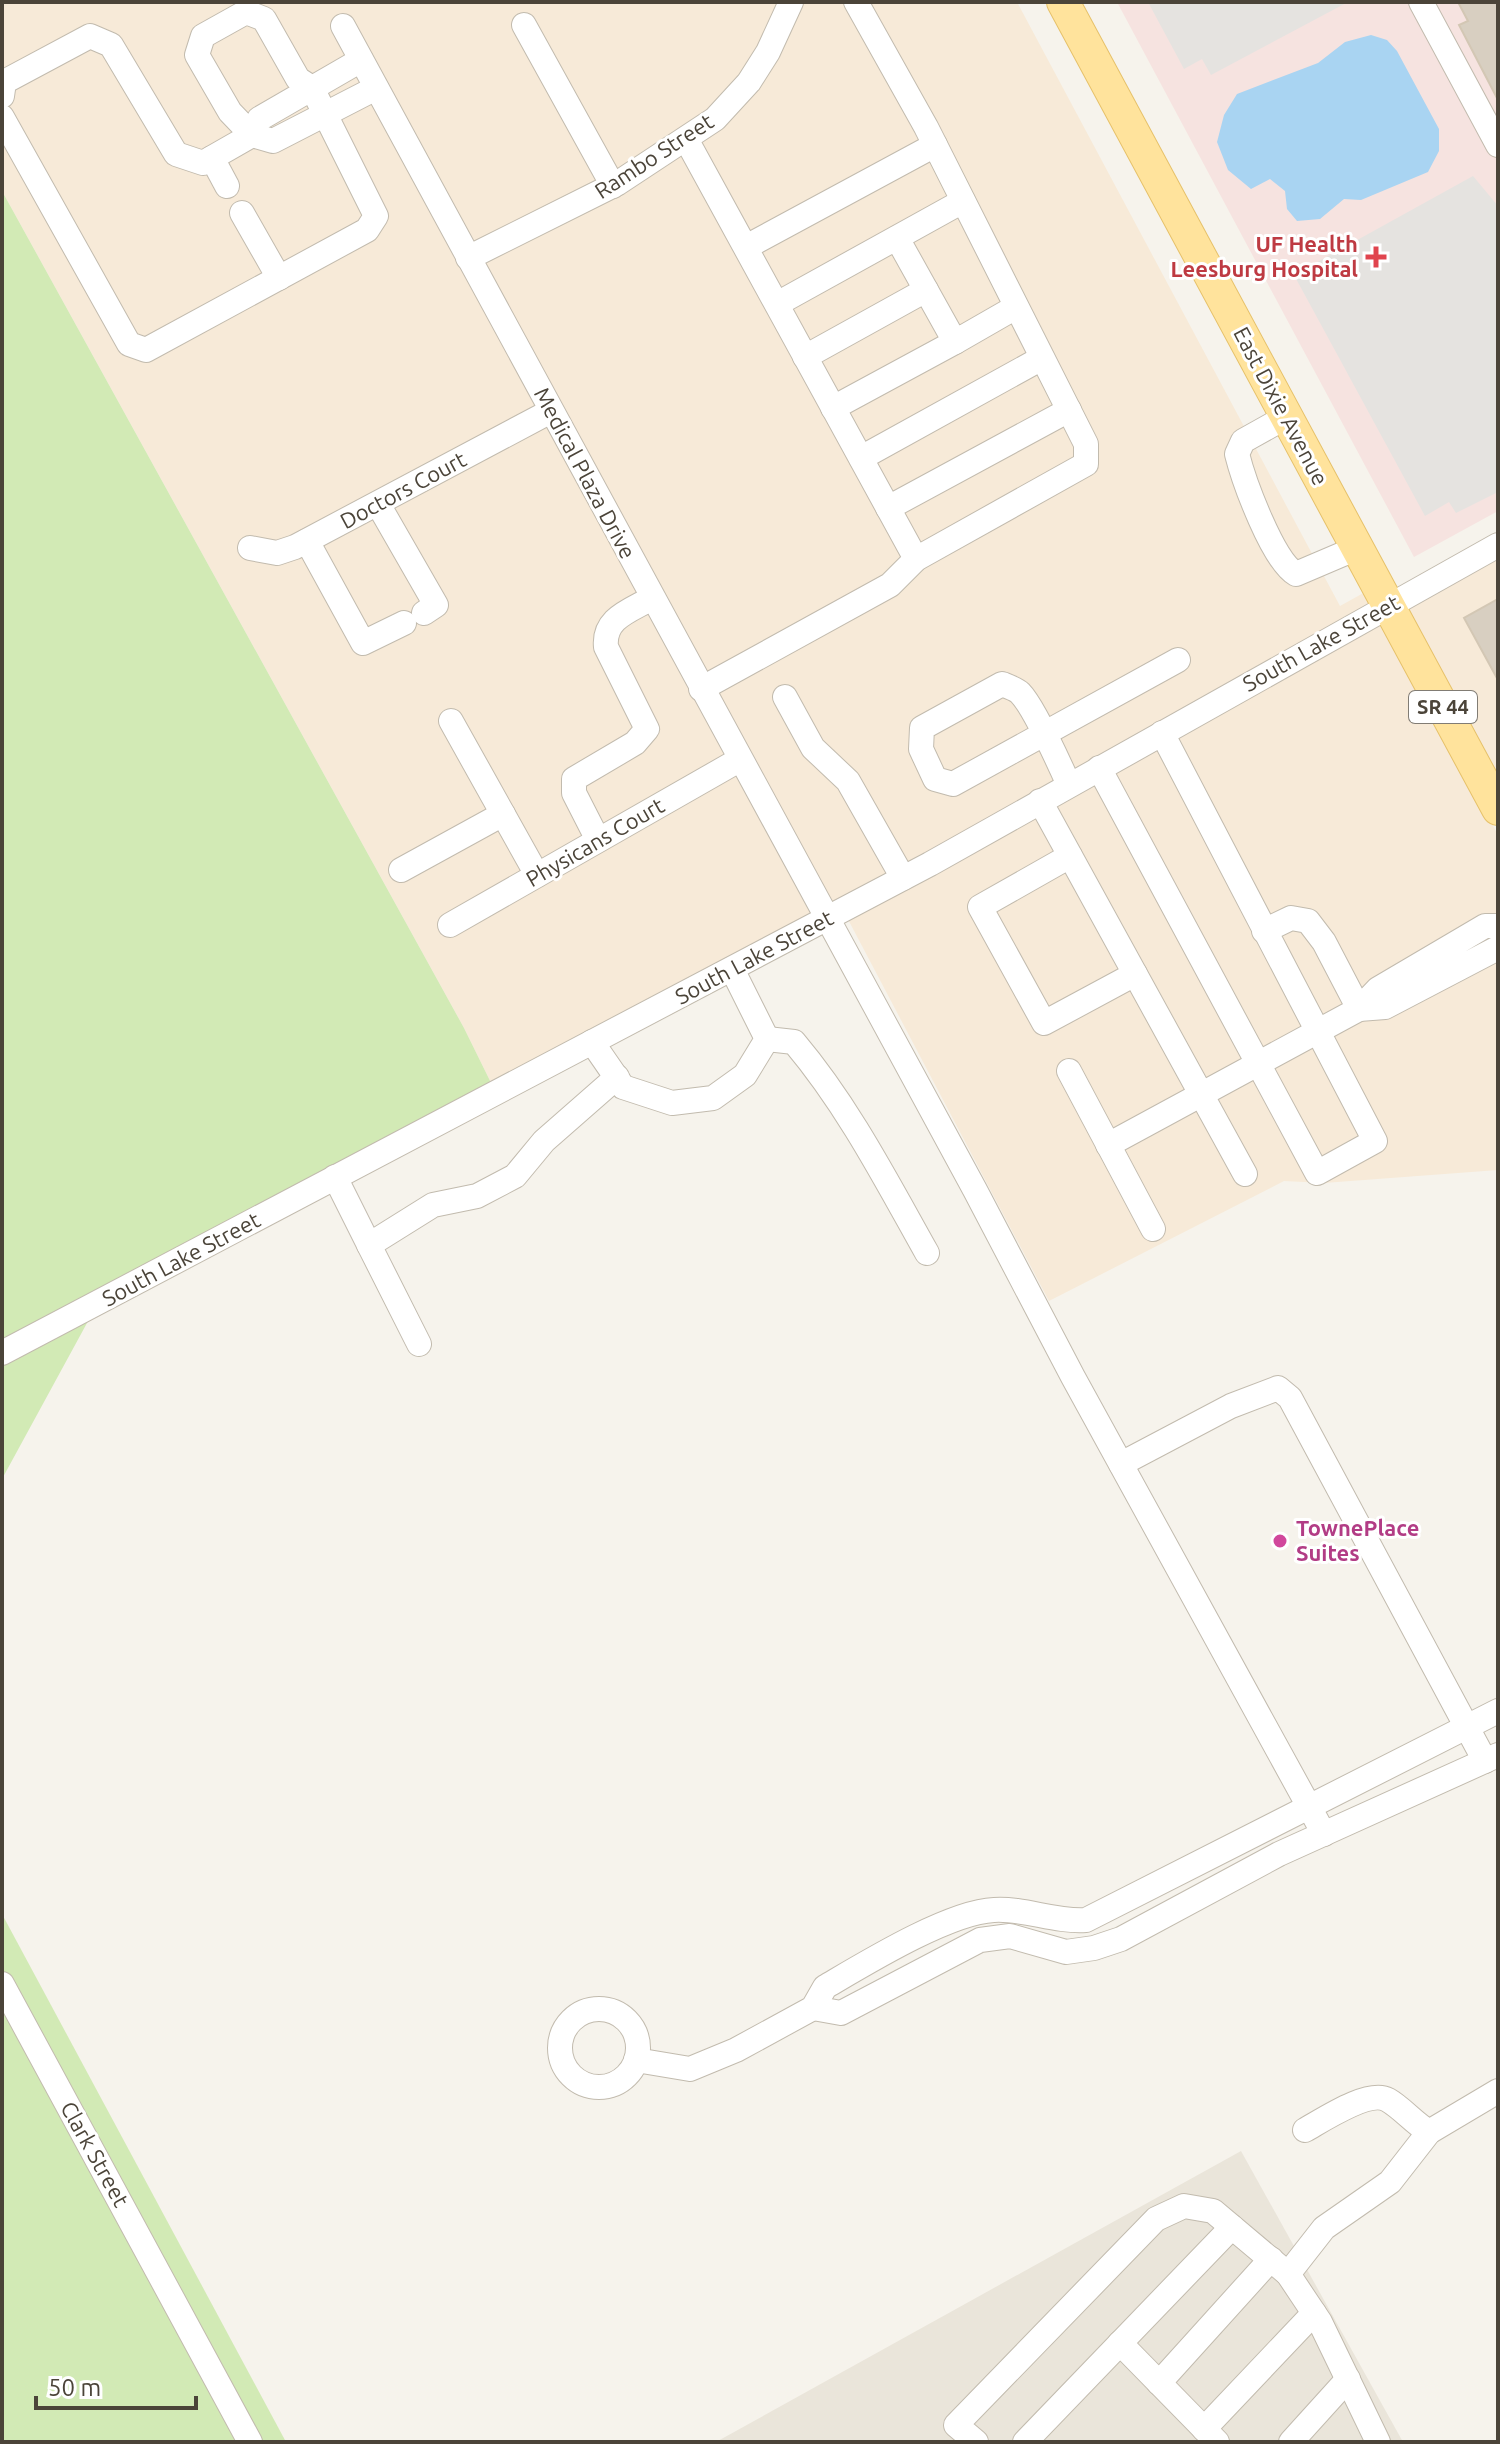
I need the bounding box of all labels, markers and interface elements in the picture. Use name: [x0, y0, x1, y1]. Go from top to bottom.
street label: Rambo Street: [590, 108, 718, 203]
place label: UF Health Leesburg Hospital: [1170, 231, 1358, 281]
marker: UF Health Leesburg Hospital: [1365, 246, 1387, 268]
street label: East Dixie Avenue: [1229, 322, 1334, 489]
street label: Medical Plaza Drive: [530, 383, 641, 563]
street label: Doctors Court: [336, 446, 470, 533]
street label: South Lake Street: [1238, 589, 1404, 696]
road number: SR 44: [1409, 691, 1477, 723]
street label: Physicans Court: [521, 792, 669, 891]
street label: South Lake Street: [671, 904, 837, 1009]
street label: South Lake Street: [98, 1206, 264, 1311]
place label: TownePlace Suites: [1296, 1515, 1419, 1565]
marker: TownePlace Suites: [1271, 1532, 1289, 1550]
street label: Clark Street: [56, 2097, 135, 2211]
scale bar: [36, 2360, 196, 2410]
text: 50 m: [48, 2374, 101, 2401]

